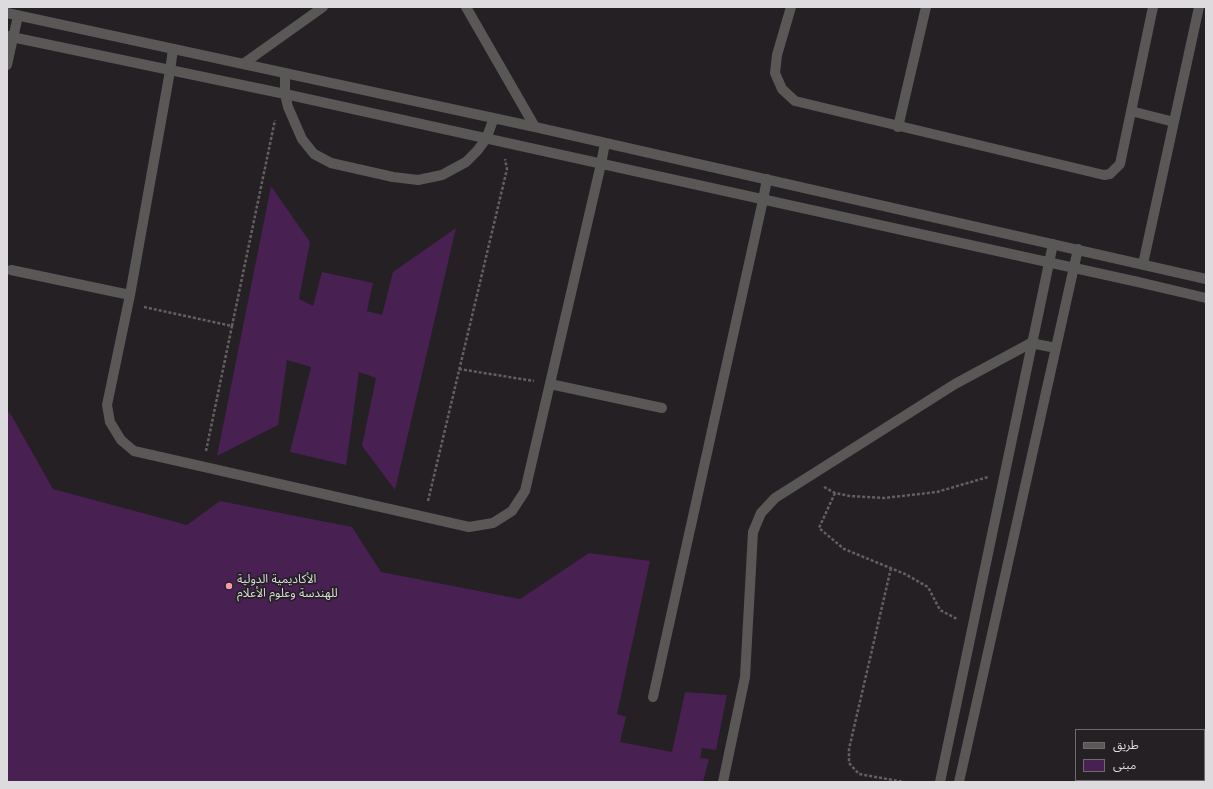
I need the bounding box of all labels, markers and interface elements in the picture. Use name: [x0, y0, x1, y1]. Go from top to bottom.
place label: الأكاديمية الدولية للهندسة وعلوم الأعلام: [237, 572, 338, 600]
marker: الأكاديمية الدولية للهندسة وعلوم الأعلام: [224, 581, 234, 591]
legend: [1075, 729, 1205, 781]
text: طريق: [1113, 737, 1139, 752]
text: مبنى: [1113, 757, 1136, 772]

